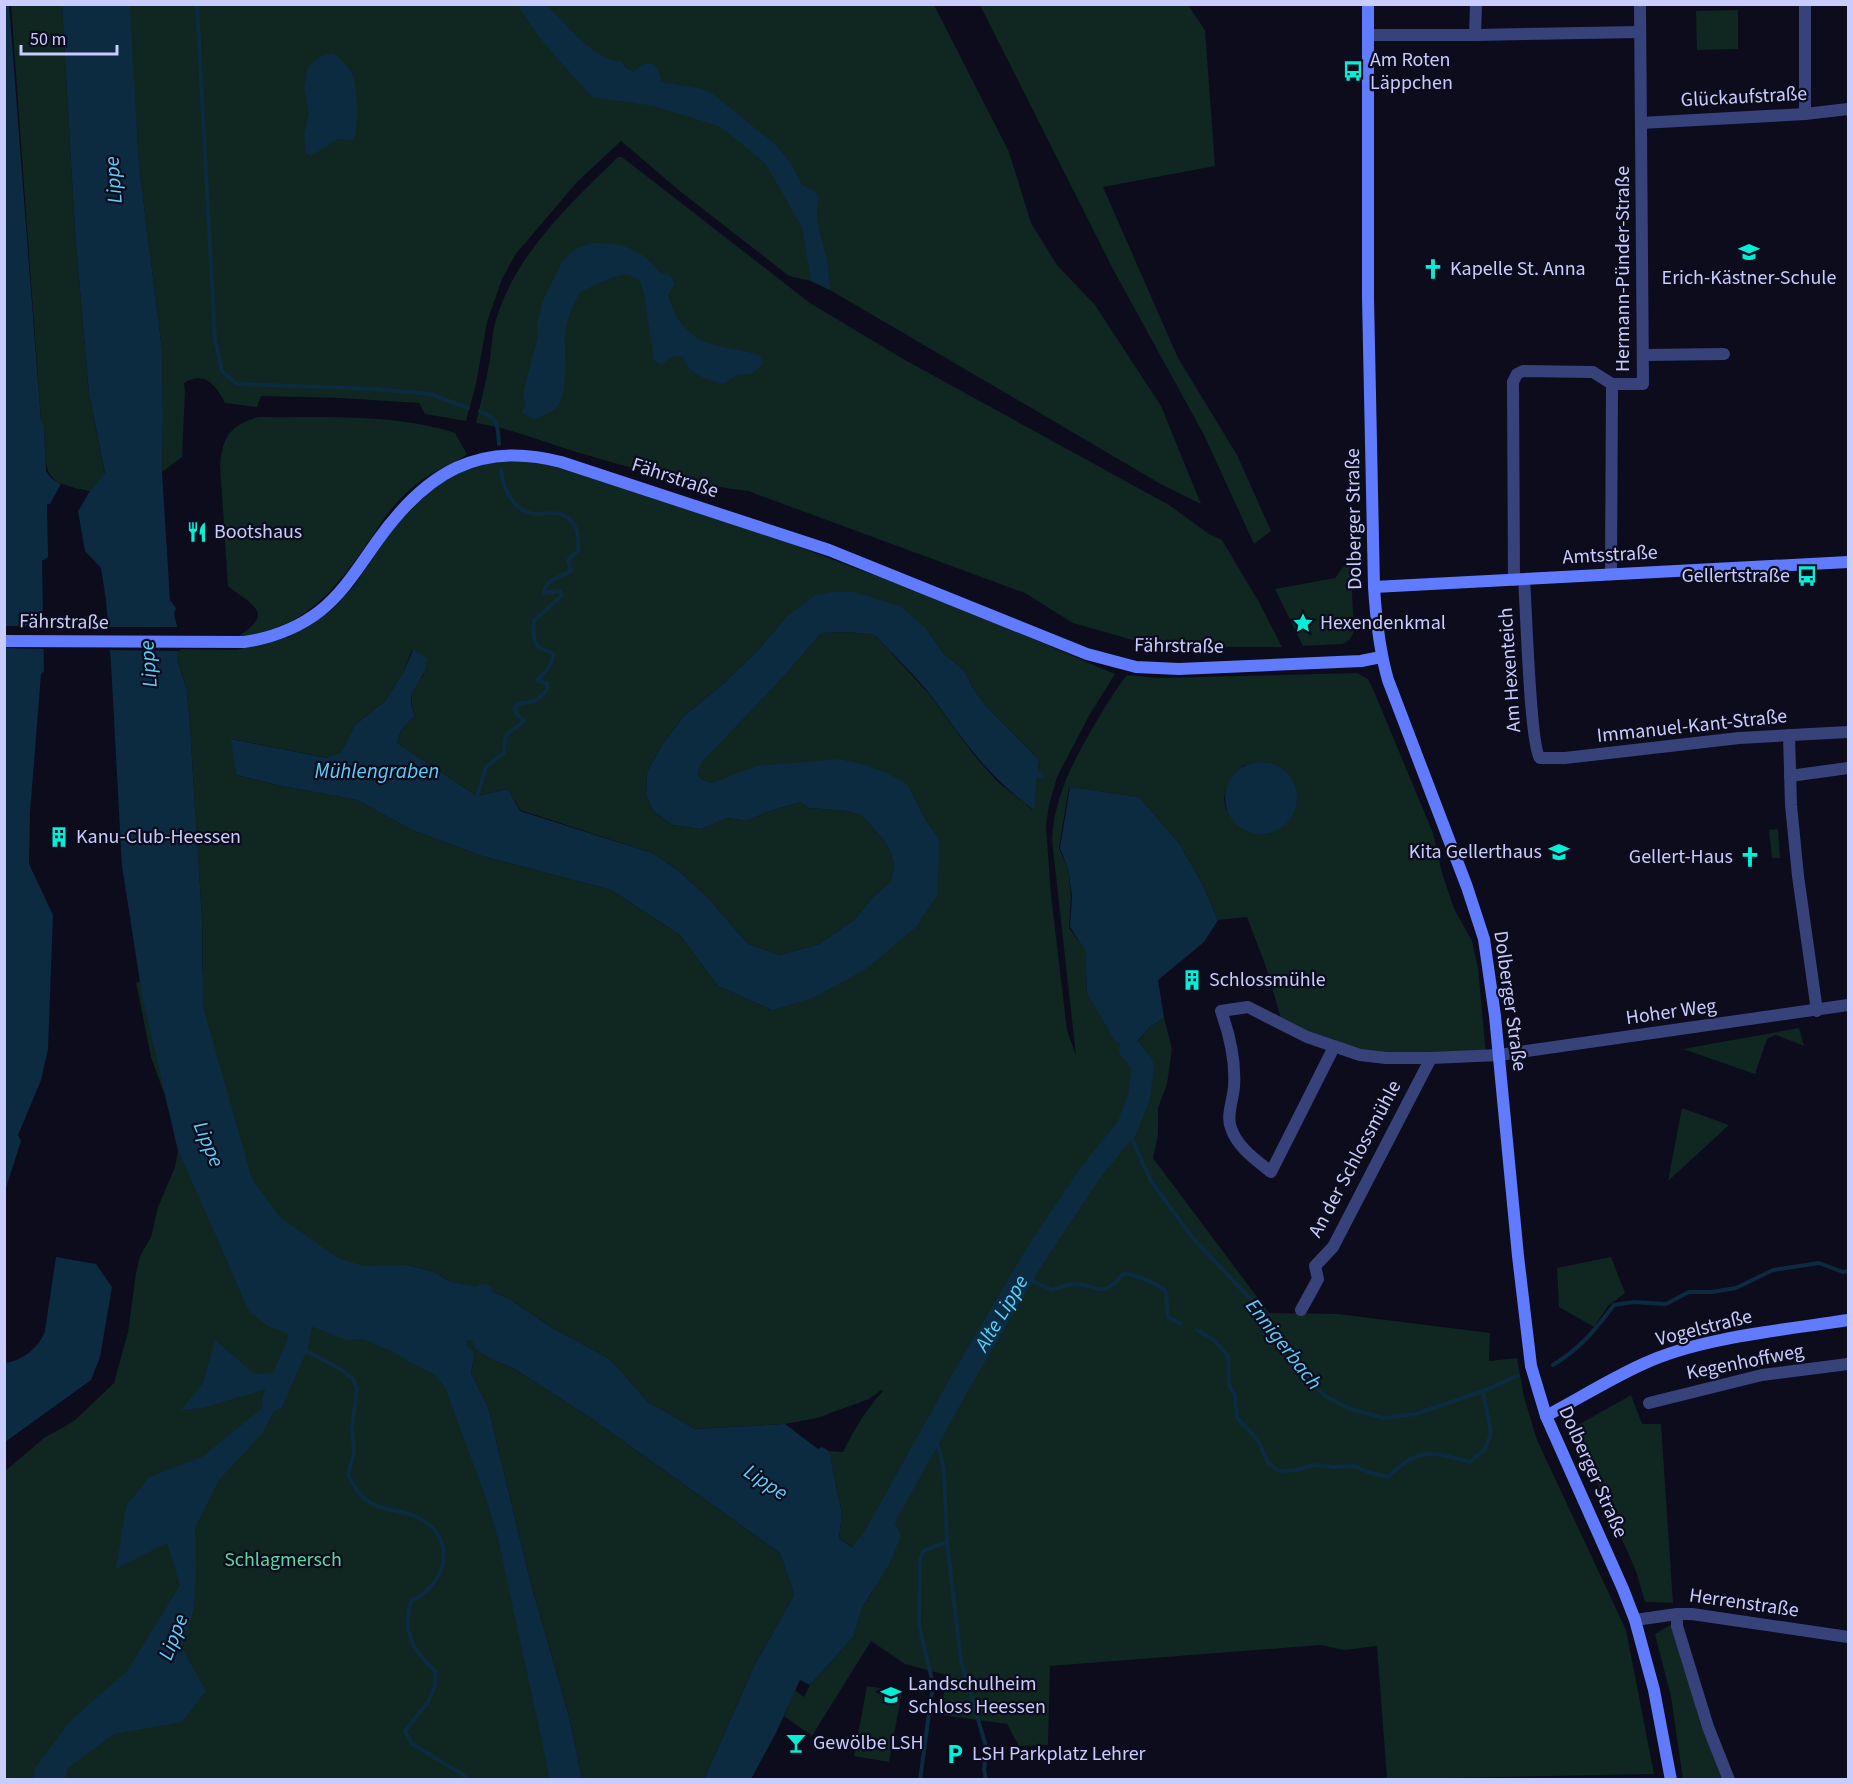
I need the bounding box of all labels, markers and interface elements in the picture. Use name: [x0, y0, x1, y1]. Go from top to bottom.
scale bar: [21, 18, 117, 56]
text: 50 m: [30, 27, 66, 52]
place label: Am Roten Läppchen: [1370, 46, 1453, 97]
bus stop icon: Am Roten Läppchen: [1341, 59, 1365, 83]
street label: Glückaufstraße: [1680, 80, 1808, 114]
water label: Lippe: [96, 155, 130, 205]
street label: Hermann-Pünder-Straße: [1609, 166, 1637, 372]
school or university icon: Erich-Kästner-Schule: [1737, 240, 1761, 264]
place label: Kapelle St. Anna: [1450, 255, 1586, 283]
church icon: Kapelle St. Anna: [1421, 257, 1445, 281]
place label: Erich-Kästner-Schule: [1662, 264, 1836, 292]
street label: Dolberger Straße: [1339, 448, 1369, 590]
street label: Fährstraße: [628, 451, 722, 505]
place label: Bootshaus: [214, 518, 302, 546]
restaurant icon: Bootshaus: [185, 520, 209, 544]
street label: Amtsstraße: [1562, 539, 1658, 571]
place label: Gellertstraße: [1681, 562, 1790, 590]
bus stop icon: Gellertstraße: [1795, 564, 1819, 588]
street label: Fährstraße: [19, 607, 109, 637]
street label: Am Hexenteich: [1492, 607, 1528, 733]
place label: Hexendenkmal: [1320, 609, 1446, 637]
place icon: Hexendenkmal: [1291, 611, 1315, 635]
street label: Fährstraße: [1134, 631, 1224, 661]
water label: Lippe: [131, 639, 165, 689]
street label: Immanuel-Kant-Straße: [1595, 702, 1789, 750]
water label: Mühlengraben: [315, 756, 439, 786]
place label: Kanu-Club-Heessen: [76, 823, 241, 851]
building icon: Kanu-Club-Heessen: [47, 825, 71, 849]
place label: Kita Gellerthaus: [1409, 838, 1542, 866]
school or university icon: Kita Gellerthaus: [1547, 840, 1571, 864]
place label: Gellert-Haus: [1629, 843, 1733, 871]
church icon: Gellert-Haus: [1738, 845, 1762, 869]
street label: Dolberger Straße: [1486, 929, 1534, 1073]
place label: Schlossmühle: [1209, 966, 1326, 994]
building icon: Schlossmühle: [1180, 968, 1204, 992]
street label: Hoher Weg: [1624, 992, 1718, 1032]
street label: An der Schlossmühle: [1302, 1075, 1408, 1243]
water label: Lippe: [186, 1116, 232, 1172]
water label: Alte Lippe: [966, 1269, 1035, 1359]
water label: Ennigerbach: [1239, 1292, 1329, 1396]
street label: Vogelstraße: [1653, 1302, 1755, 1353]
street label: Kegenhoffweg: [1684, 1337, 1806, 1387]
street label: Dolberger Straße: [1551, 1402, 1635, 1542]
water label: Lippe: [738, 1457, 794, 1507]
park label: Schlagmersch: [224, 1546, 342, 1574]
street label: Herrenstraße: [1687, 1581, 1801, 1625]
water label: Lippe: [151, 1610, 195, 1664]
place label: Landschulheim Schloss Heessen: [908, 1670, 1046, 1721]
school or university icon: Landschulheim Schloss Heessen: [879, 1683, 903, 1707]
place label: Gewölbe LSH: [813, 1729, 924, 1757]
bar icon: Gewölbe LSH: [784, 1731, 808, 1755]
place label: LSH Parkplatz Lehrer: [972, 1740, 1146, 1768]
parking icon: LSH Parkplatz Lehrer: [943, 1742, 967, 1766]

